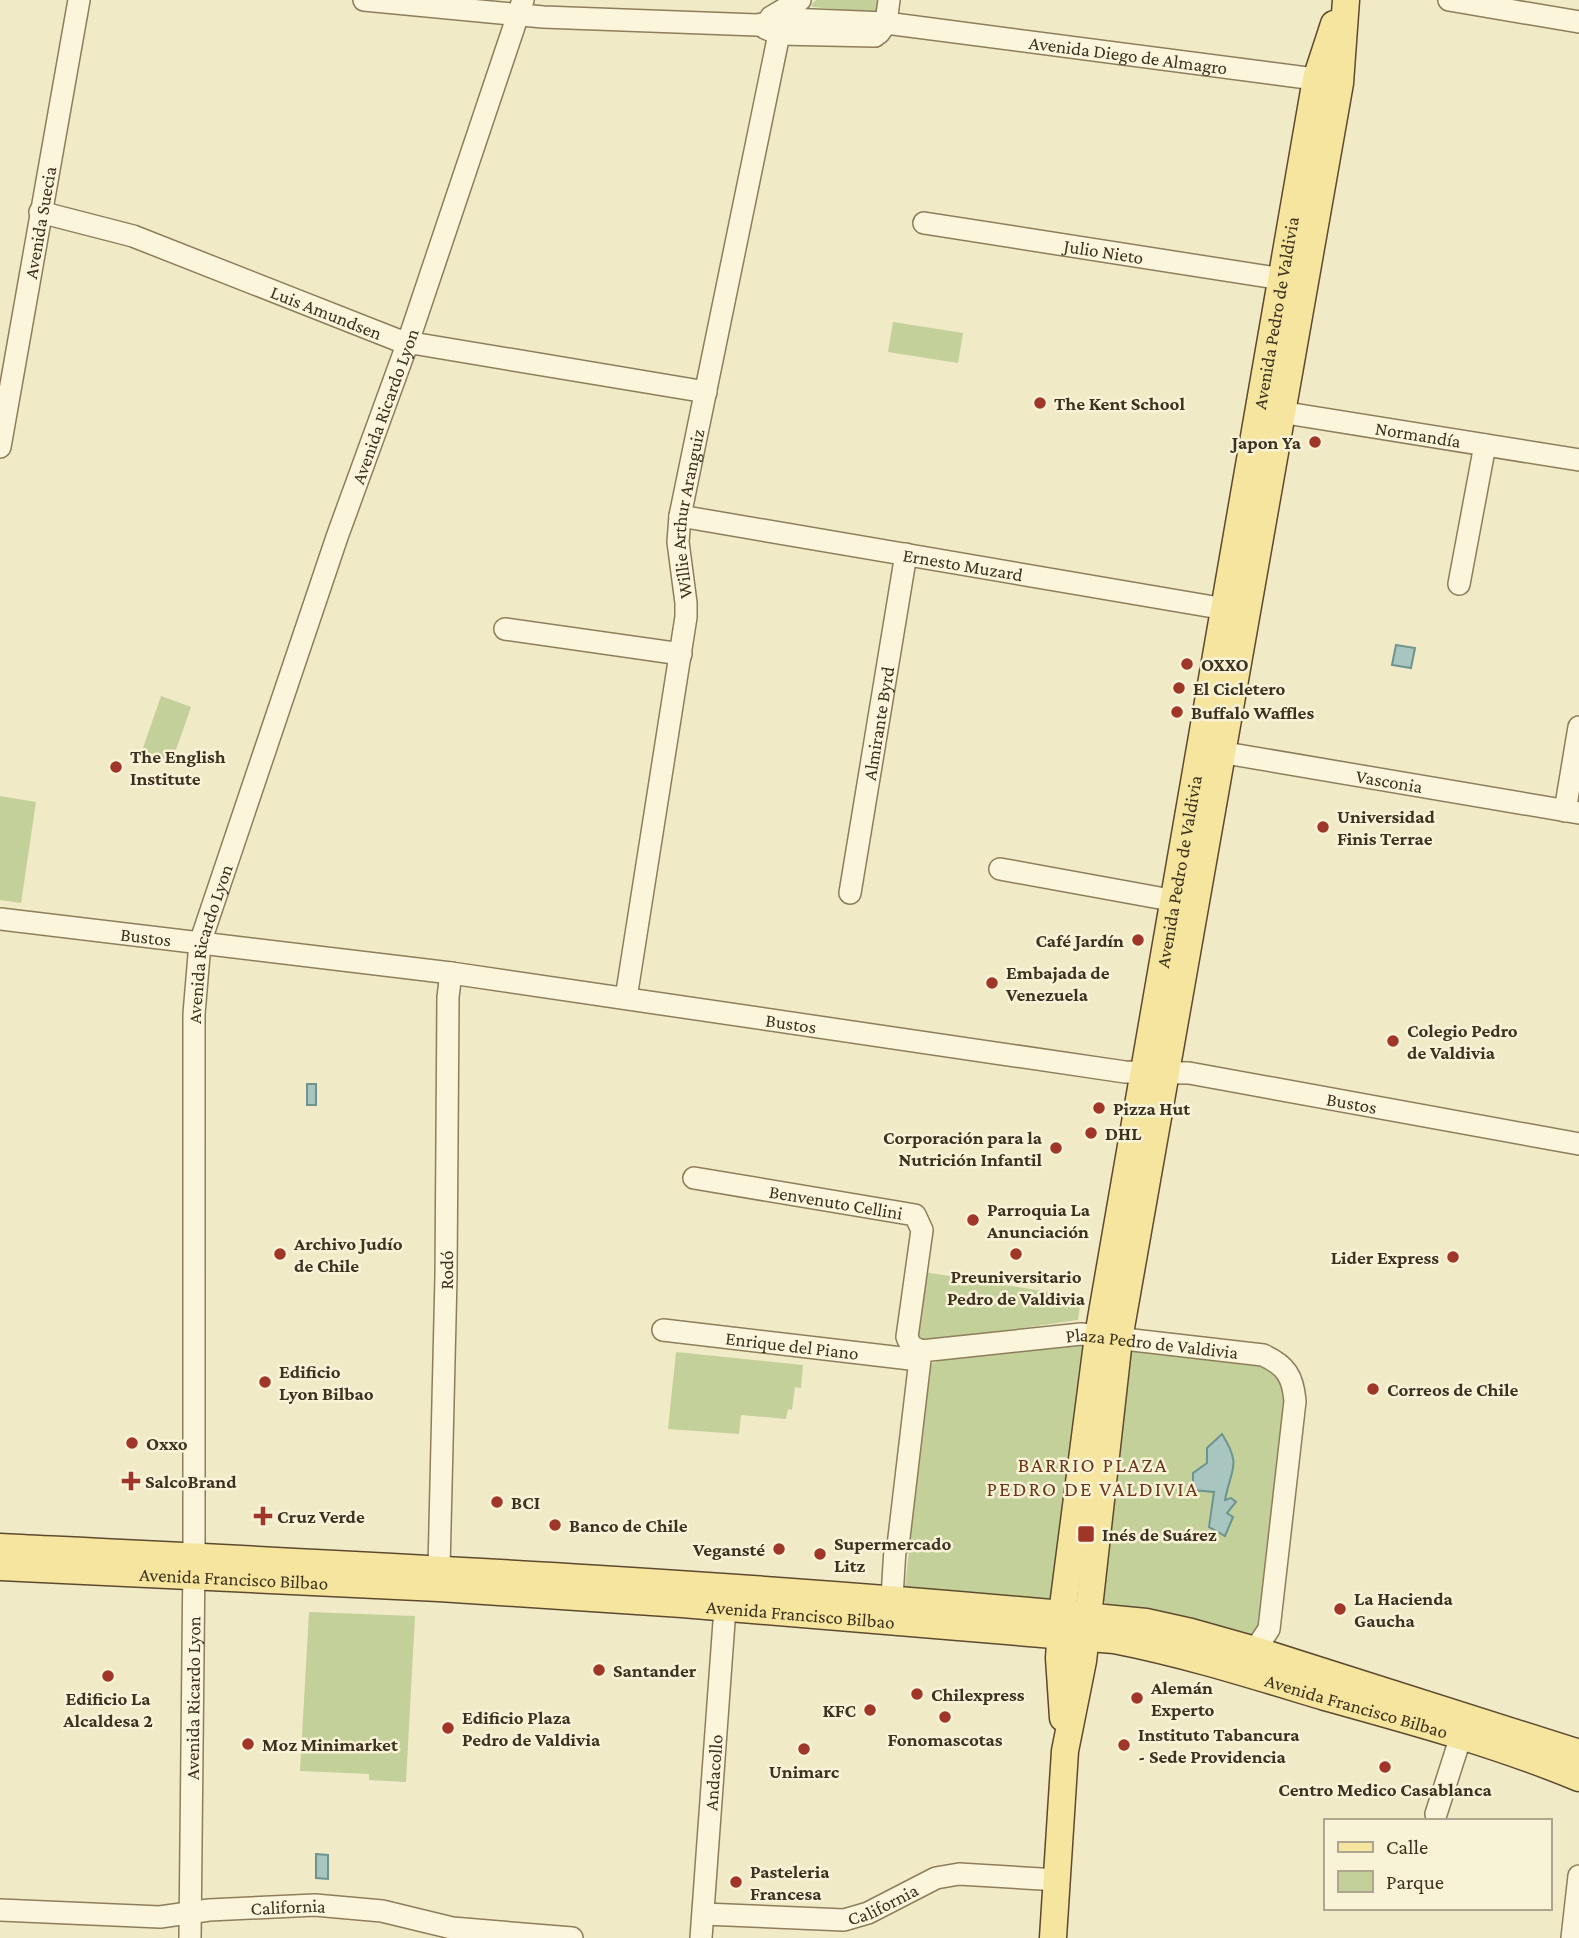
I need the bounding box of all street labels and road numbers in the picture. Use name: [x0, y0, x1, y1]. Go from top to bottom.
street label: Avenida Diego de Almagro: [1028, 32, 1229, 79]
street label: Avenida Suecia: [20, 164, 60, 280]
street label: Avenida Pedro de Valdivia: [1249, 215, 1303, 411]
street label: Julio Nieto: [1060, 235, 1145, 268]
street label: Luis Amundsen: [268, 281, 385, 344]
street label: Avenida Ricardo Lyon: [347, 326, 423, 487]
street label: Normandía: [1374, 417, 1463, 452]
street label: Willie Arthur Aranguiz: [668, 427, 709, 600]
street label: Ernesto Muzard: [901, 544, 1024, 585]
street label: Almirante Byrd: [859, 665, 898, 782]
street label: Vasconia: [1354, 765, 1425, 797]
street label: Avenida Pedro de Valdivia: [1152, 773, 1206, 969]
street label: Avenida Ricardo Lyon: [184, 862, 237, 1024]
street label: Bustos: [119, 924, 172, 950]
street label: Bustos: [764, 1009, 818, 1038]
street label: Bustos: [1325, 1088, 1379, 1118]
street label: Benvenuto Cellini: [768, 1181, 904, 1224]
street label: Rodó: [436, 1250, 457, 1290]
street label: Plaza Pedro de Valdivia: [1064, 1324, 1240, 1363]
street label: Enrique del Piano: [724, 1327, 860, 1364]
street label: Avenida Francisco Bilbao: [139, 1564, 329, 1594]
street label: Avenida Francisco Bilbao: [705, 1596, 896, 1633]
street label: Avenida Ricardo Lyon: [182, 1616, 204, 1780]
street label: Avenida Francisco Bilbao: [1263, 1670, 1450, 1742]
street label: Andacollo: [700, 1734, 727, 1811]
street label: California: [845, 1879, 922, 1929]
street label: California: [250, 1895, 327, 1919]

